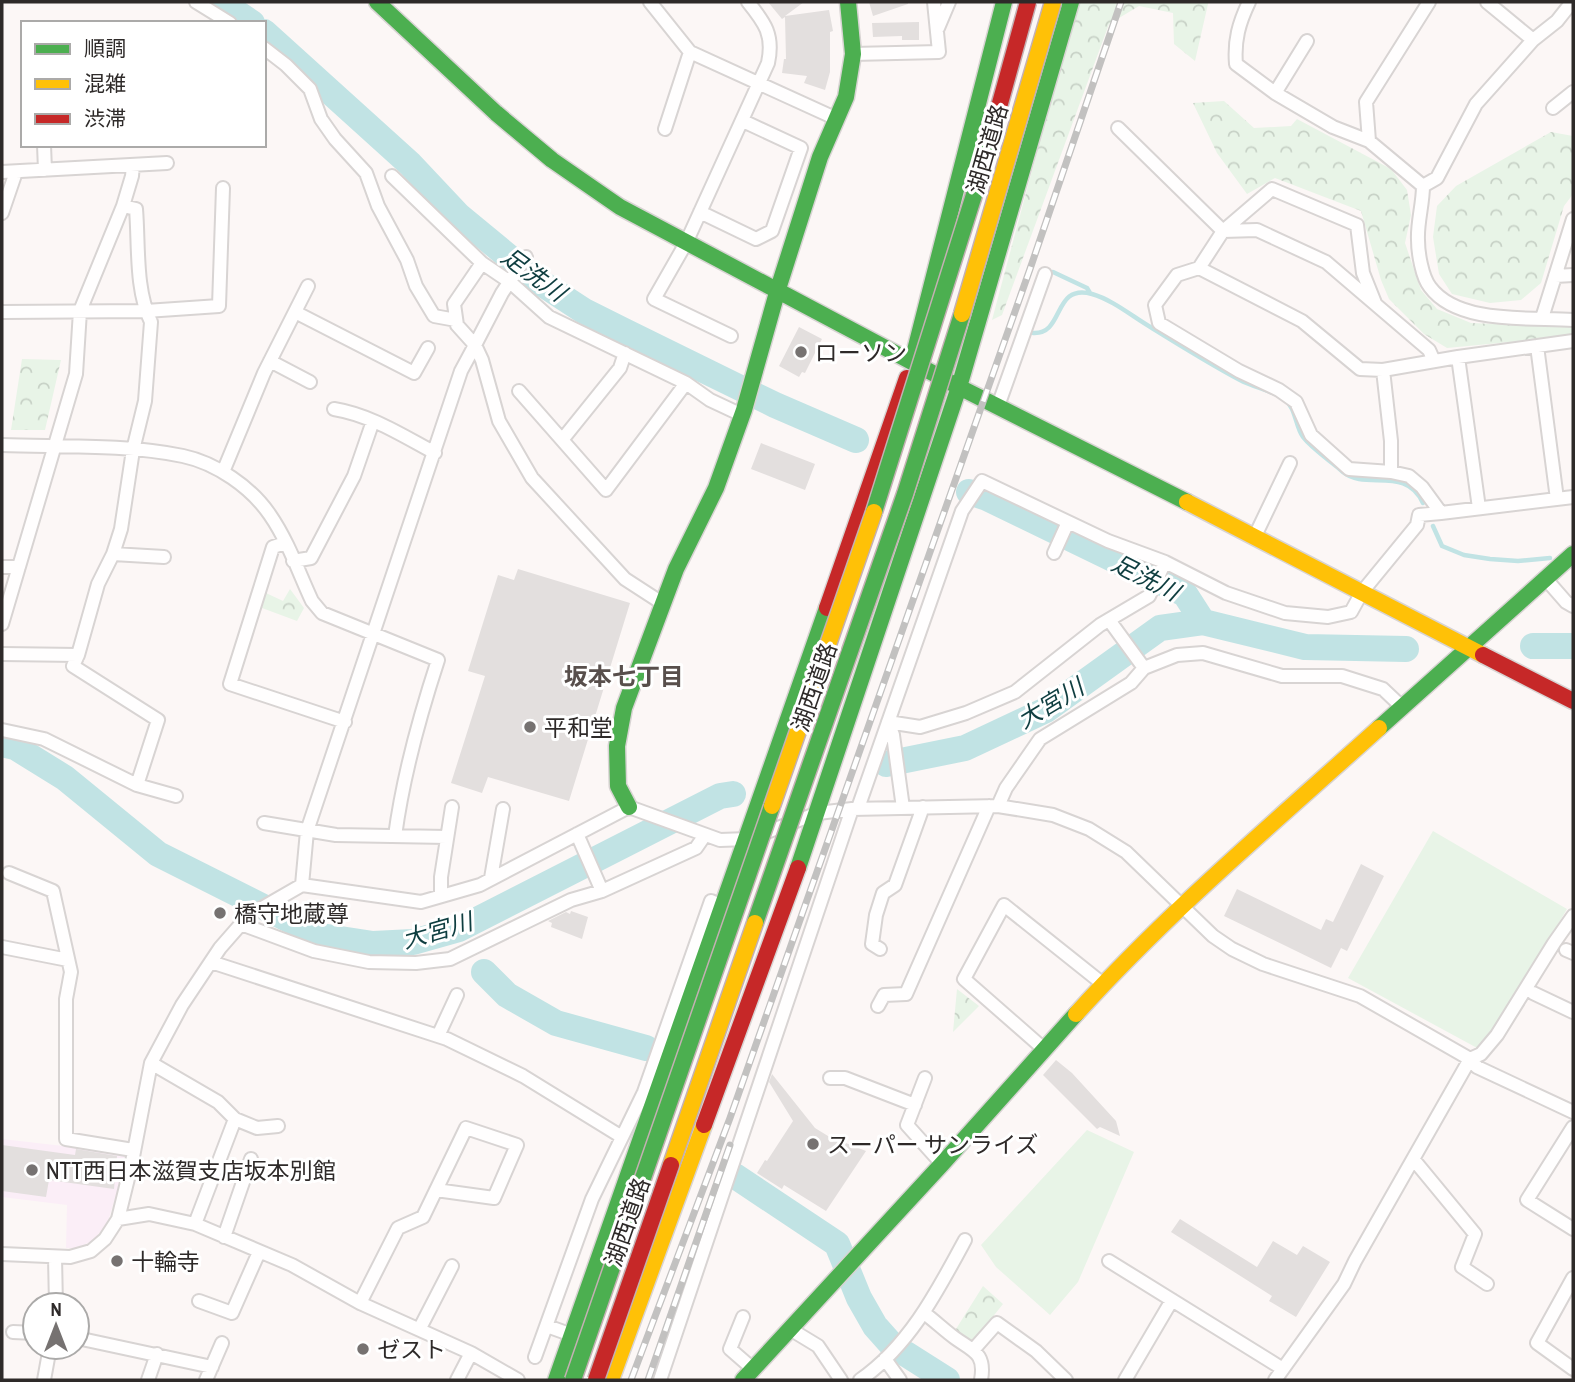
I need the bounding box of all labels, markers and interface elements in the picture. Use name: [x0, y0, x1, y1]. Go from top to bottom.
legend: [21, 21, 266, 147]
text: 順調: [84, 34, 126, 63]
text: 混雑: [84, 69, 126, 98]
street label: 湖西道路: [959, 101, 1015, 197]
text: 渋滞: [84, 104, 126, 133]
water label: 足洗川: [495, 240, 575, 310]
place label: ローソン: [815, 337, 907, 368]
marker: ローソン: [793, 344, 809, 360]
water label: 足洗川: [1107, 546, 1188, 609]
street label: 湖西道路: [784, 638, 844, 736]
district label: 坂本七丁目: [564, 660, 684, 692]
water label: 大宮川: [1011, 669, 1092, 735]
place label: 平和堂: [544, 712, 613, 743]
marker: 平和堂: [522, 719, 538, 735]
place label: 橋守地蔵尊: [234, 898, 349, 929]
water label: 大宮川: [398, 904, 479, 955]
marker: 橋守地蔵尊: [212, 905, 228, 921]
place label: スーパー サンライズ: [827, 1129, 1038, 1160]
marker: スーパー サンライズ: [805, 1136, 821, 1152]
place label: NTT西日本滋賀支店坂本別館: [46, 1155, 336, 1186]
marker: NTT西日本滋賀支店坂本別館: [24, 1162, 40, 1178]
street label: 湖西道路: [597, 1173, 657, 1271]
place label: 十輪寺: [131, 1246, 200, 1277]
marker: 十輪寺: [109, 1253, 125, 1269]
north arrow: [21, 1291, 91, 1361]
text: N: [50, 1296, 62, 1322]
place label: ゼスト: [377, 1334, 446, 1365]
marker: ゼスト: [355, 1341, 371, 1357]

